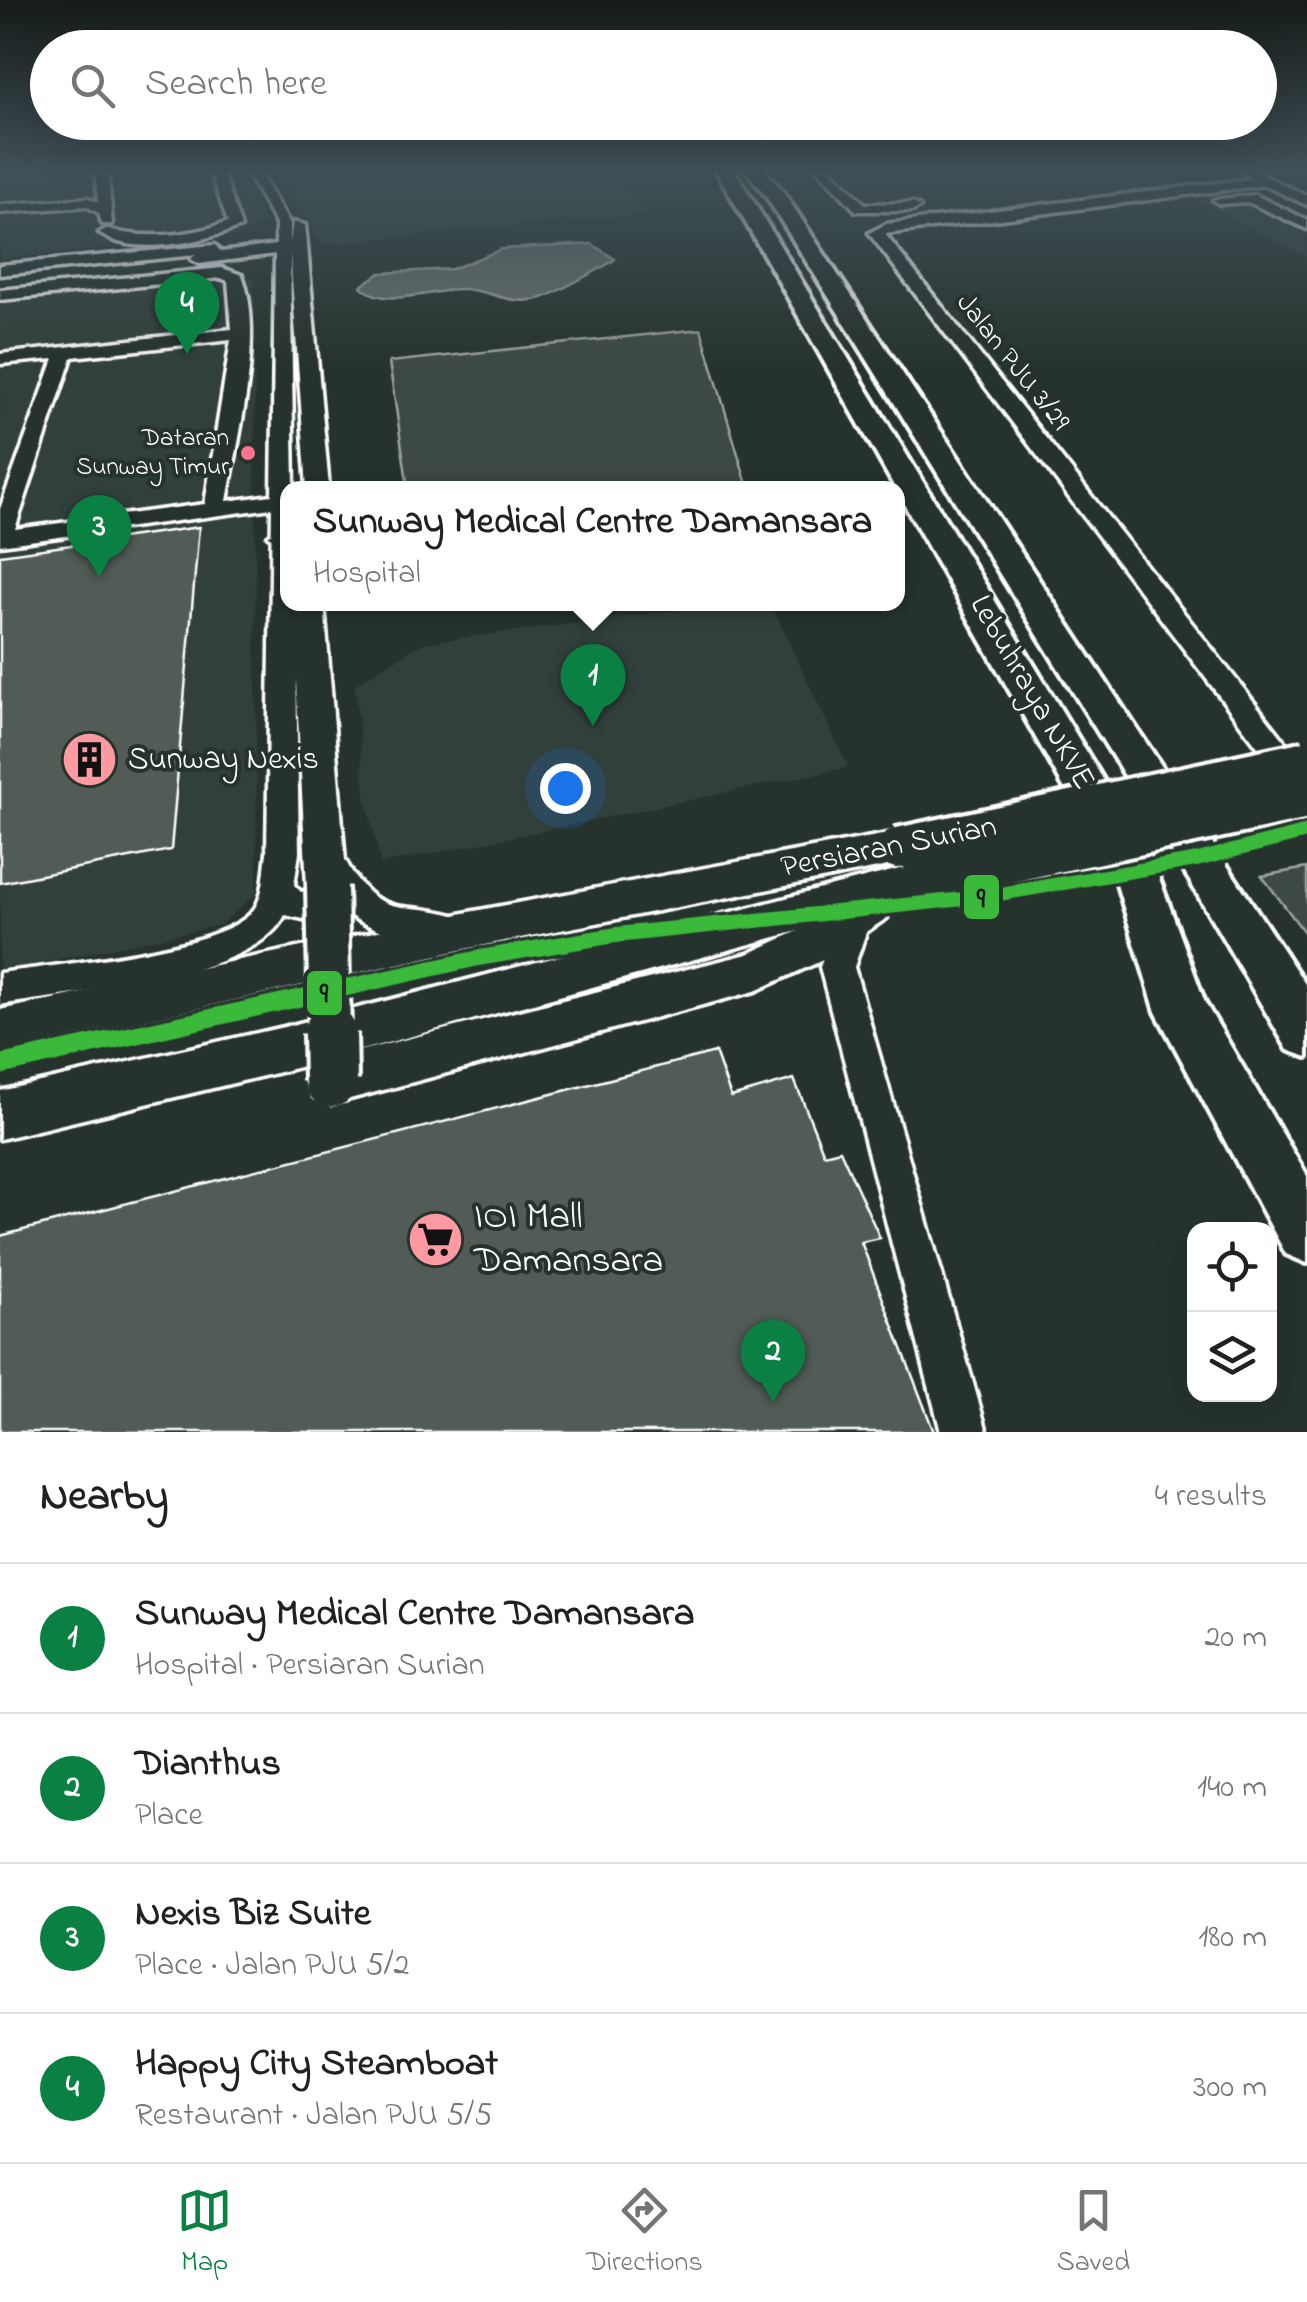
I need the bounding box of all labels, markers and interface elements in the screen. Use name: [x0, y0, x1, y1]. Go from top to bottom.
search box: [30, 30, 1277, 140]
text: Search here: [145, 57, 327, 113]
icon: search: [65, 58, 120, 113]
pin: 4: [154, 272, 220, 354]
street label: Jalan PJU 3/29: [945, 285, 1079, 441]
place label: Dataran Sunway Timur: [76, 421, 229, 487]
marker: Dataran Sunway Timur: [238, 443, 258, 463]
popup: [280, 481, 905, 611]
pin: 3: [66, 494, 132, 577]
text: Sunway Medical Centre Damansara: [313, 495, 872, 551]
text: Hospital: [313, 551, 421, 598]
street label: Lebuhraya NKVE: [956, 587, 1106, 799]
pin: 1: [560, 644, 626, 726]
building icon: Sunway Nexis: [59, 730, 119, 790]
place label: Sunway Nexis: [128, 737, 319, 784]
your location: [540, 763, 591, 814]
street label: Persiaran Surian: [777, 804, 1001, 892]
line badge: 9: [962, 873, 1001, 921]
text: 9: [976, 880, 986, 921]
line badge: 9: [305, 969, 344, 1017]
text: 9: [319, 975, 329, 1016]
place label: IOI Mall Damansara: [473, 1190, 663, 1290]
supermarket icon: IOI Mall Damansara: [405, 1210, 465, 1270]
map controls: [1187, 1222, 1277, 1402]
button: locate: [1187, 1222, 1277, 1312]
button: layers: [1187, 1312, 1277, 1402]
pin: 2: [740, 1320, 806, 1402]
text: Nearby: [40, 1467, 168, 1528]
text: 4 results: [1155, 1474, 1267, 1521]
text: Sunway Medical Centre Damansara: [135, 1587, 694, 1643]
text: 1: [67, 1615, 78, 1662]
text: 20 m: [1204, 1615, 1267, 1662]
text: Hospital · Persiaran Surian: [135, 1643, 485, 1690]
text: Dianthus: [135, 1737, 281, 1793]
text: 2: [65, 1765, 80, 1812]
text: 140 m: [1197, 1765, 1267, 1812]
text: Place: [135, 1793, 203, 1840]
text: Nexis Biz Suite: [135, 1887, 371, 1943]
text: 3: [66, 1915, 79, 1962]
text: 180 m: [1198, 1915, 1267, 1962]
text: Place · Jalan PJU 5/2: [135, 1943, 410, 1990]
text: Happy City Steamboat: [135, 2037, 498, 2093]
text: 4: [66, 2065, 79, 2112]
text: 300 m: [1193, 2065, 1267, 2112]
text: Restaurant · Jalan PJU 5/5: [135, 2093, 492, 2140]
tab: Map: [177, 2183, 232, 2284]
tab: Directions: [586, 2183, 703, 2284]
tab: Saved: [1057, 2183, 1130, 2284]

